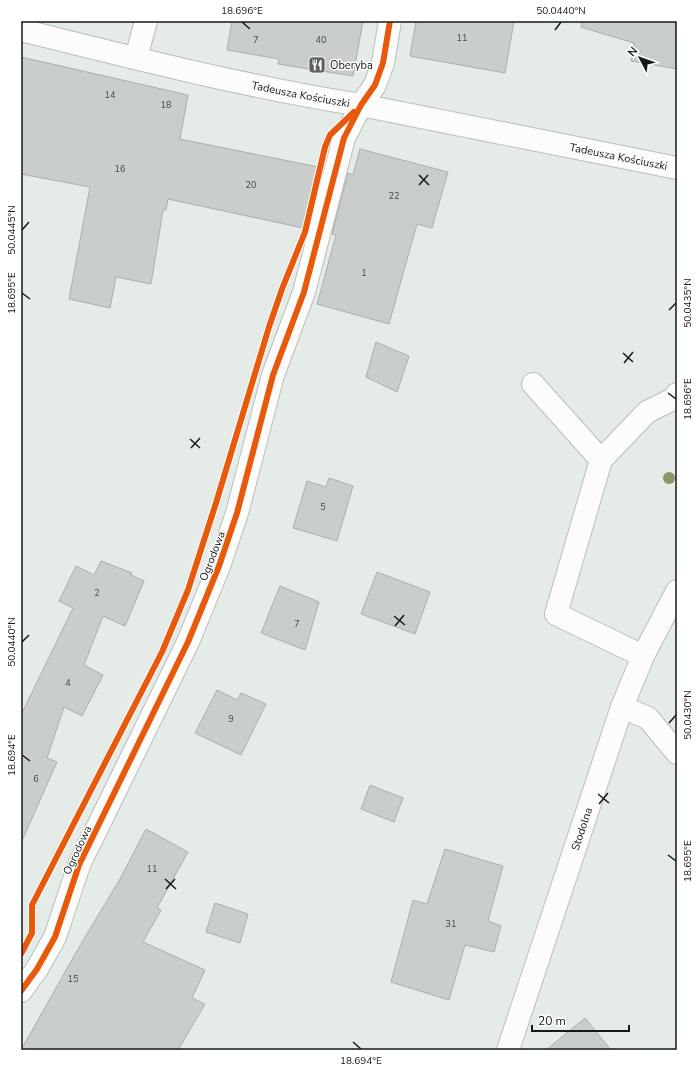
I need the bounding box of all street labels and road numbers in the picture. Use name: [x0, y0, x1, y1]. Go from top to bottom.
street label: Tadeusza Kościuszki: [250, 78, 351, 111]
street label: Tadeusza Kościuszki: [568, 140, 669, 174]
street label: Ogrodowa: [196, 529, 229, 583]
street label: Stodolna: [568, 805, 596, 853]
street label: Ogrodowa: [60, 823, 95, 877]

